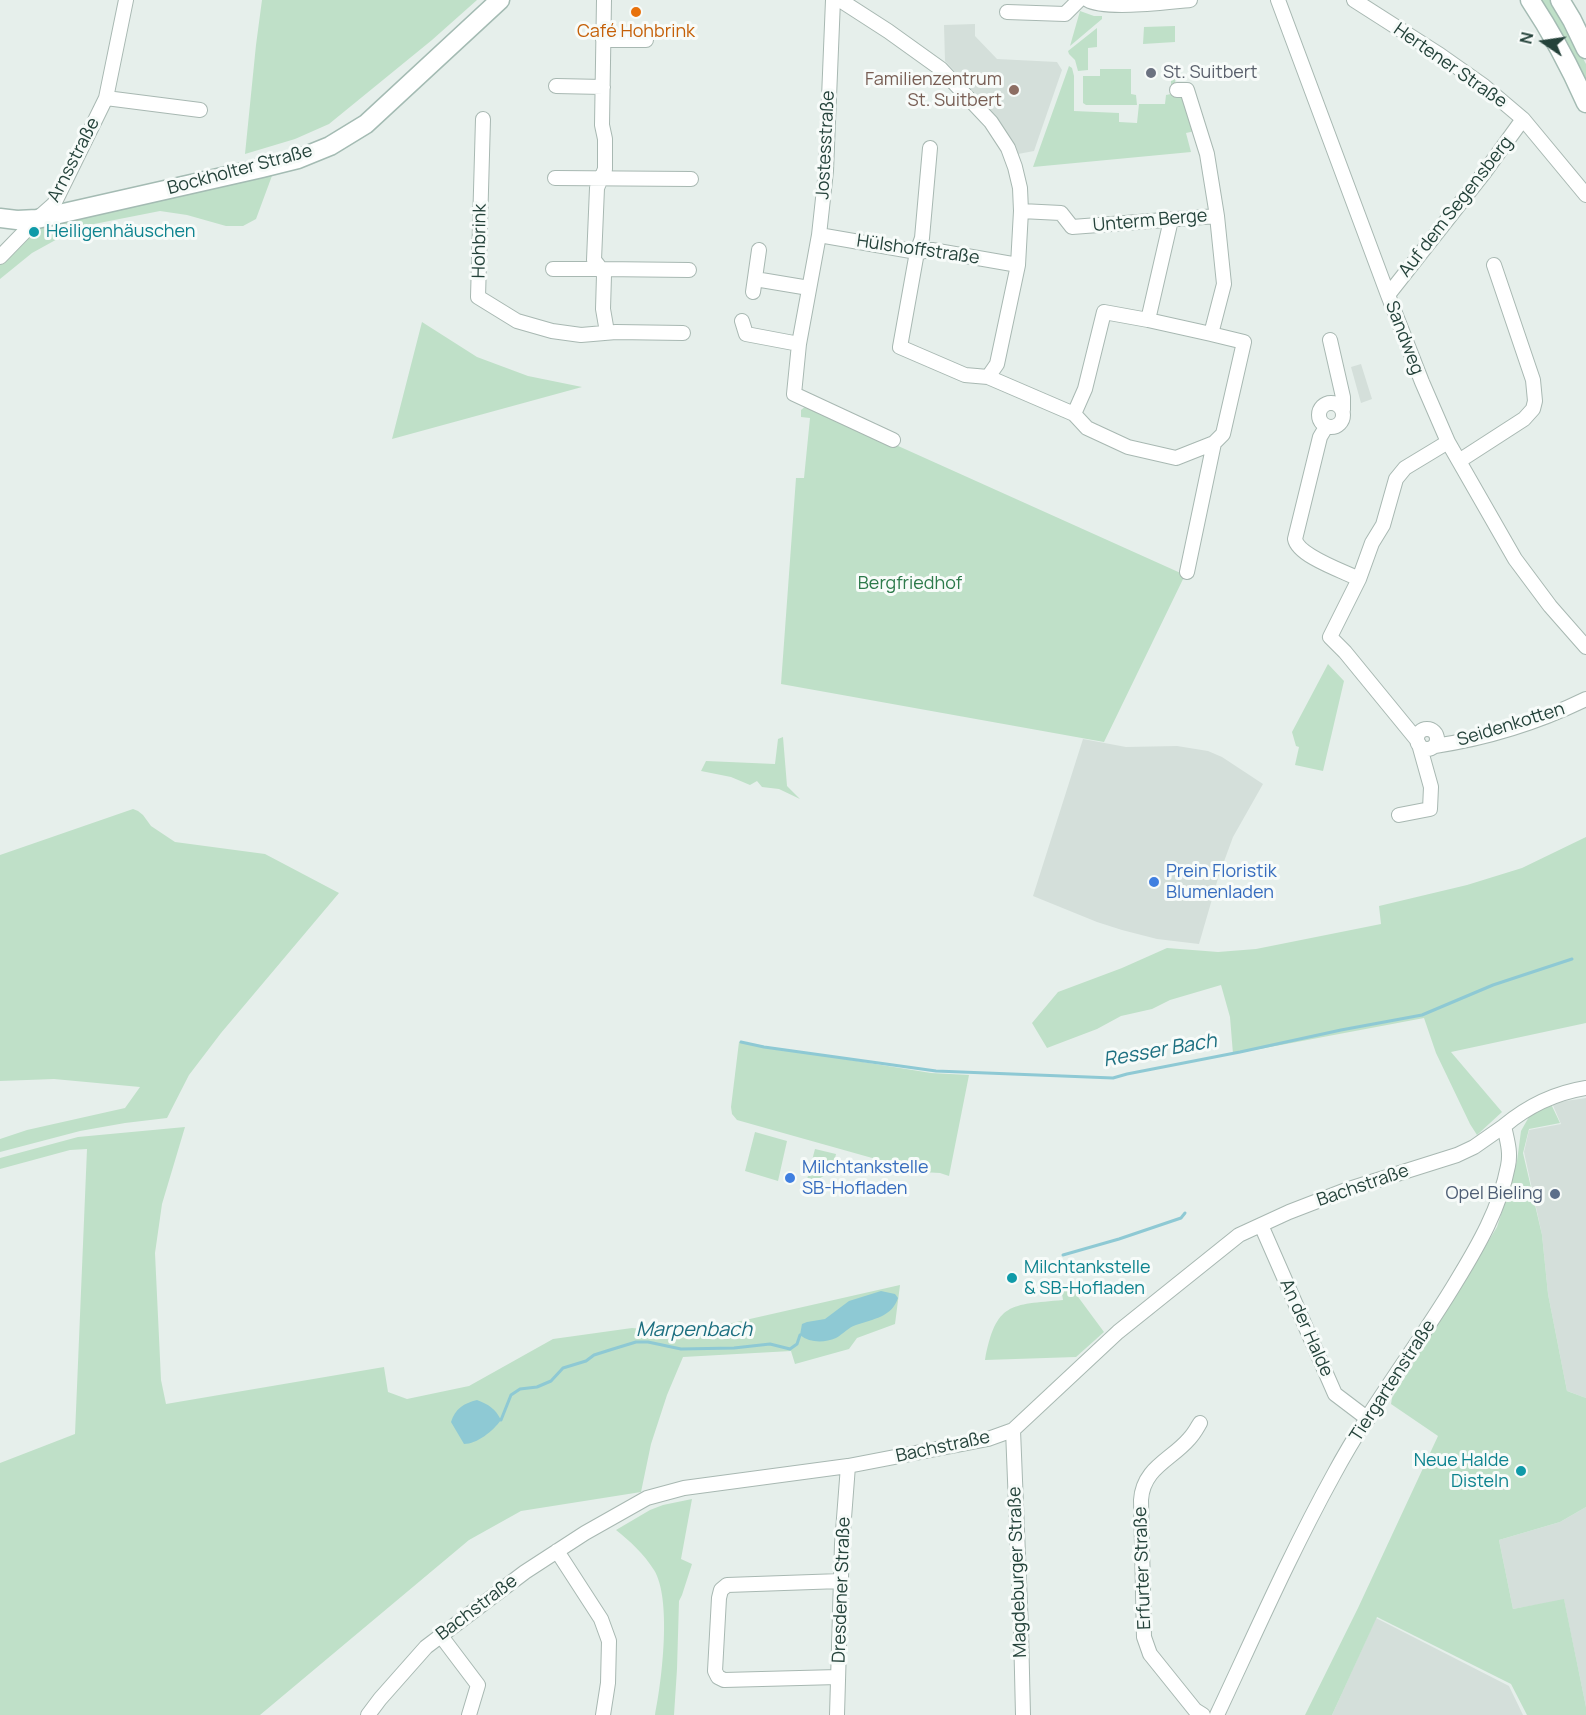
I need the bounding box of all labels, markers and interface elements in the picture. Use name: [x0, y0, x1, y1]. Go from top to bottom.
marker: Café Hohbrink: [629, 5, 643, 19]
north arrow: [1514, 12, 1574, 72]
street label: Hertener Straße: [1389, 19, 1511, 113]
place label: Café Hohbrink: [577, 21, 695, 43]
text: N: [1514, 30, 1538, 46]
place label: St. Suitbert: [1163, 62, 1258, 84]
marker: St. Suitbert: [1144, 66, 1158, 80]
place label: Familienzentrum St. Suitbert: [865, 69, 1002, 112]
marker: Familienzentrum St. Suitbert: [1007, 83, 1021, 97]
street label: Jostesstraße: [812, 90, 840, 200]
street label: Arnsstraße: [43, 114, 105, 206]
street label: Auf dem Segensberg: [1394, 132, 1518, 282]
street label: Bockholter Straße: [165, 140, 315, 200]
street label: Hohbrink: [469, 204, 491, 278]
street label: Unterm Berge: [1092, 205, 1208, 237]
place label: Heiligenhäuschen: [46, 221, 195, 243]
marker: Heiligenhäuschen: [27, 225, 41, 239]
street label: Hülshoffstraße: [855, 231, 981, 269]
street label: Sandweg: [1380, 298, 1428, 378]
park label: Bergfriedhof: [858, 573, 962, 595]
street label: Seidenkotten: [1455, 698, 1567, 752]
place label: Prein Floristik Blumenladen: [1166, 861, 1277, 904]
marker: Prein Floristik Blumenladen: [1147, 875, 1161, 889]
water label: Resser Bach: [1102, 1029, 1218, 1073]
place label: Milchtankstelle SB-Hofladen: [802, 1157, 929, 1200]
street label: Bachstraße: [1314, 1160, 1412, 1212]
marker: Milchtankstelle SB-Hofladen: [783, 1171, 797, 1185]
place label: Opel Bieling: [1445, 1183, 1543, 1205]
marker: Opel Bieling: [1548, 1187, 1562, 1201]
place label: Milchtankstelle & SB-Hofladen: [1024, 1257, 1151, 1300]
marker: Milchtankstelle & SB-Hofladen: [1005, 1271, 1019, 1285]
street label: An der Halde: [1275, 1276, 1337, 1380]
street label: Tiergartenstraße: [1346, 1316, 1440, 1446]
water label: Marpenbach: [636, 1318, 752, 1342]
street label: Bachstraße: [894, 1426, 992, 1468]
place label: Neue Halde Disteln: [1414, 1450, 1509, 1492]
marker: Neue Halde Disteln: [1514, 1464, 1528, 1478]
street label: Magdeburger Straße: [1004, 1486, 1032, 1658]
street label: Erfurter Straße: [1130, 1506, 1156, 1630]
street label: Dresdener Straße: [829, 1517, 855, 1663]
street label: Bachstraße: [432, 1571, 522, 1645]

